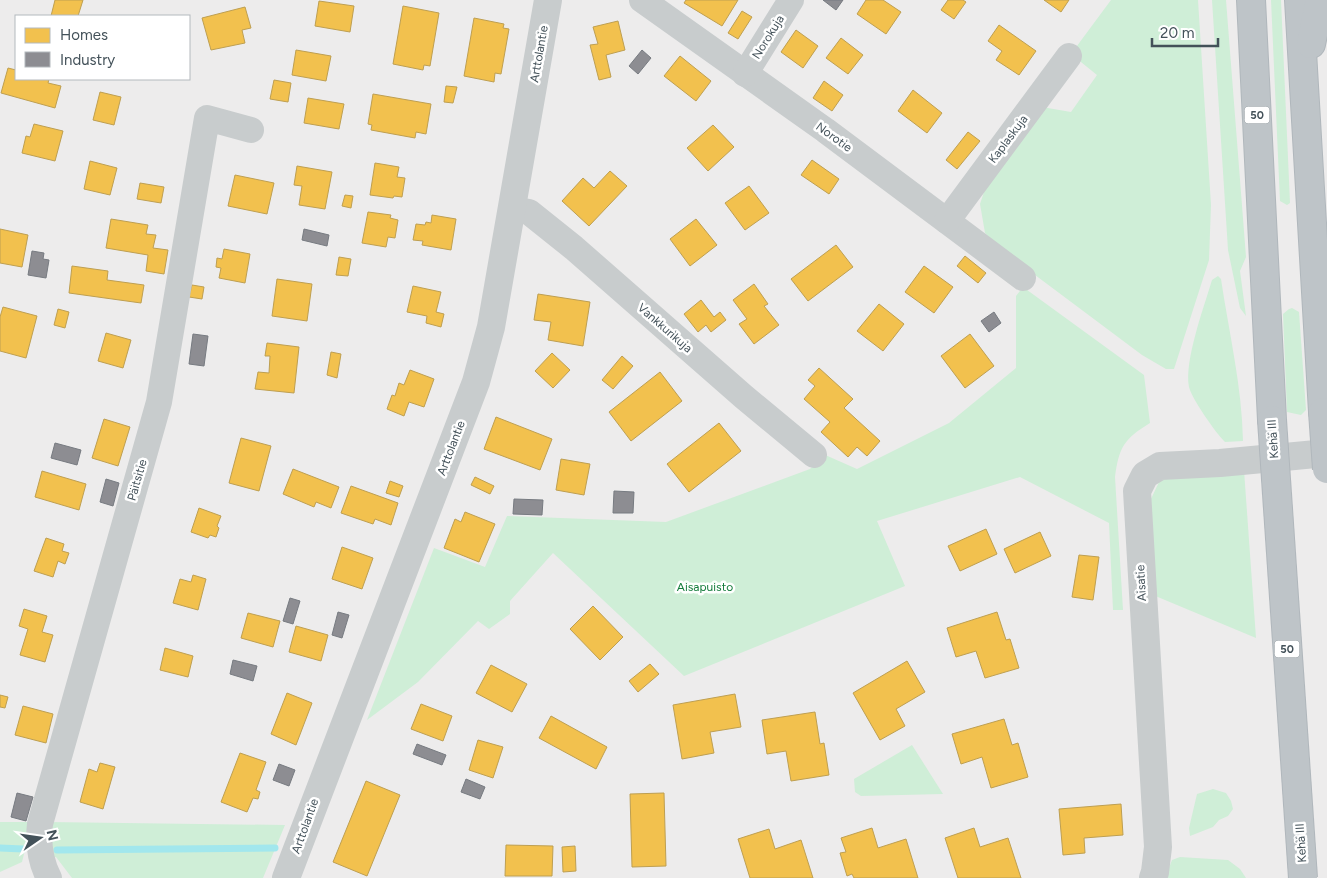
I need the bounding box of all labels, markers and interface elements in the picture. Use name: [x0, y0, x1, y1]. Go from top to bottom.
street label: Norokuja: [749, 12, 787, 62]
legend: [15, 15, 190, 80]
scale bar: [1152, 15, 1218, 47]
street label: Arttolantie: [527, 24, 551, 84]
text: 20 m: [1160, 24, 1194, 42]
text: Homes: [60, 26, 108, 44]
text: Industry: [60, 51, 115, 69]
road number: 50: [1244, 106, 1270, 124]
street label: Kaplaskuja: [985, 112, 1031, 166]
street label: Norotie: [813, 119, 855, 155]
street label: Vankkurikuja: [635, 301, 695, 355]
street label: Arttolantie: [434, 418, 468, 477]
street label: Kehä III: [1265, 419, 1281, 459]
street label: Päitsitie: [124, 457, 150, 502]
street label: Aisatie: [1133, 564, 1149, 602]
park label: Aisapuisto: [677, 580, 733, 594]
road number: 50: [1274, 641, 1300, 658]
street label: Arttolantie: [289, 796, 322, 855]
north arrow: [15, 813, 65, 863]
street label: Kehä III: [1293, 823, 1309, 863]
text: N: [43, 828, 62, 842]

